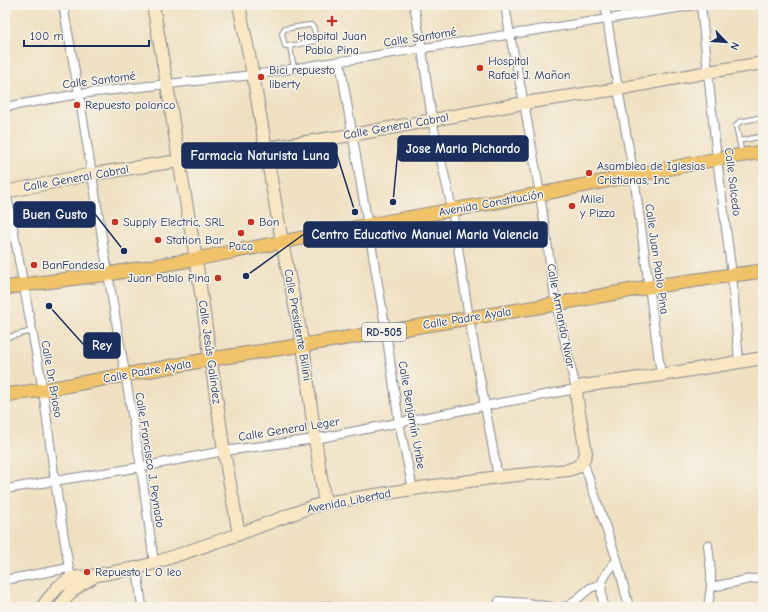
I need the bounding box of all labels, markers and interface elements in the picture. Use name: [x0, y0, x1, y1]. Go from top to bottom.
marker: Hospital Juan Pablo Pina: [326, 15, 338, 27]
scale bar: [24, 22, 149, 48]
north arrow: [706, 22, 746, 62]
street label: Calle Santomé: [383, 24, 457, 50]
text: 100 m: [30, 29, 63, 43]
place label: Hospital Juan Pablo Pina: [297, 29, 367, 57]
text: N: [727, 40, 742, 52]
place label: Hospital Rafael J. Mañon: [488, 54, 570, 82]
place label: Bici repuesto liberty: [269, 63, 335, 91]
marker: Hospital Rafael J. Mañon: [475, 63, 485, 73]
street label: Calle Santomé: [62, 69, 136, 91]
marker: Bici repuesto liberty: [256, 72, 266, 82]
place label: Repuesto polanco: [85, 98, 175, 112]
marker: Repuesto polanco: [72, 100, 82, 110]
street label: Calle General Cabral: [342, 110, 450, 142]
callout: Jose Maria Pichardo: [398, 136, 528, 161]
text: Jose Maria Pichardo: [406, 141, 520, 156]
callout: Farmacia Naturista Luna: [182, 143, 337, 168]
street label: Calle Salcedo: [722, 147, 744, 217]
text: Farmacia Naturista Luna: [190, 148, 330, 163]
place label: Asamblea de Iglesias Cristianas, Inc: [597, 159, 705, 187]
street label: Calle General Cabral: [22, 162, 130, 194]
marker: Asamblea de Iglesias Cristianas, Inc: [584, 168, 594, 178]
street label: Avenida Constitución: [437, 187, 545, 219]
place label: Milei y Pizza: [579, 192, 615, 220]
marker: Milei y Pizza: [567, 201, 577, 211]
callout: Buen Gusto: [14, 202, 95, 227]
street label: Calle Juan Pablo Pina: [642, 203, 672, 315]
text: Buen Gusto: [23, 207, 88, 222]
place label: Supply Electric, SRL: [123, 215, 225, 229]
place label: Bon: [259, 215, 279, 229]
marker: Supply Electric, SRL: [110, 217, 120, 227]
marker: Bon: [246, 217, 256, 227]
callout: Centro Educativo Manuel Maria Valencia: [304, 222, 547, 247]
text: Centro Educativo Manuel Maria Valencia: [311, 227, 539, 242]
marker: Paca: [236, 228, 246, 238]
place label: Station Bar: [166, 233, 224, 247]
marker: Station Bar: [153, 235, 163, 245]
place label: Paca: [229, 239, 253, 253]
place label: BanFondesa: [42, 258, 105, 272]
marker: BanFondesa: [29, 260, 39, 270]
street label: Calle Armando Nivar: [544, 262, 578, 370]
street label: Calle Presidente Billini: [281, 268, 315, 382]
place label: Juan Pablo Pina: [127, 271, 210, 285]
marker: Juan Pablo Pina: [213, 273, 223, 283]
street label: Calle Jesús Galíndez: [196, 299, 224, 406]
street label: Calle Padre Ayala: [422, 304, 512, 332]
road number: RD-505: [362, 323, 406, 341]
callout: Rey: [84, 333, 120, 358]
text: Rey: [92, 338, 112, 353]
street label: Calle Dr. Brioso: [38, 339, 66, 419]
street label: Calle Padre Ayala: [102, 356, 192, 386]
street label: Calle Benjamín Uribe: [396, 360, 428, 470]
street label: Calle Francisco J. Peynado: [132, 391, 168, 529]
street label: Calle General Leger: [237, 414, 341, 444]
street label: Avenida Libertad: [306, 486, 392, 516]
place label: Repuesto L O leo: [95, 565, 182, 579]
marker: Repuesto L O leo: [82, 567, 92, 577]

